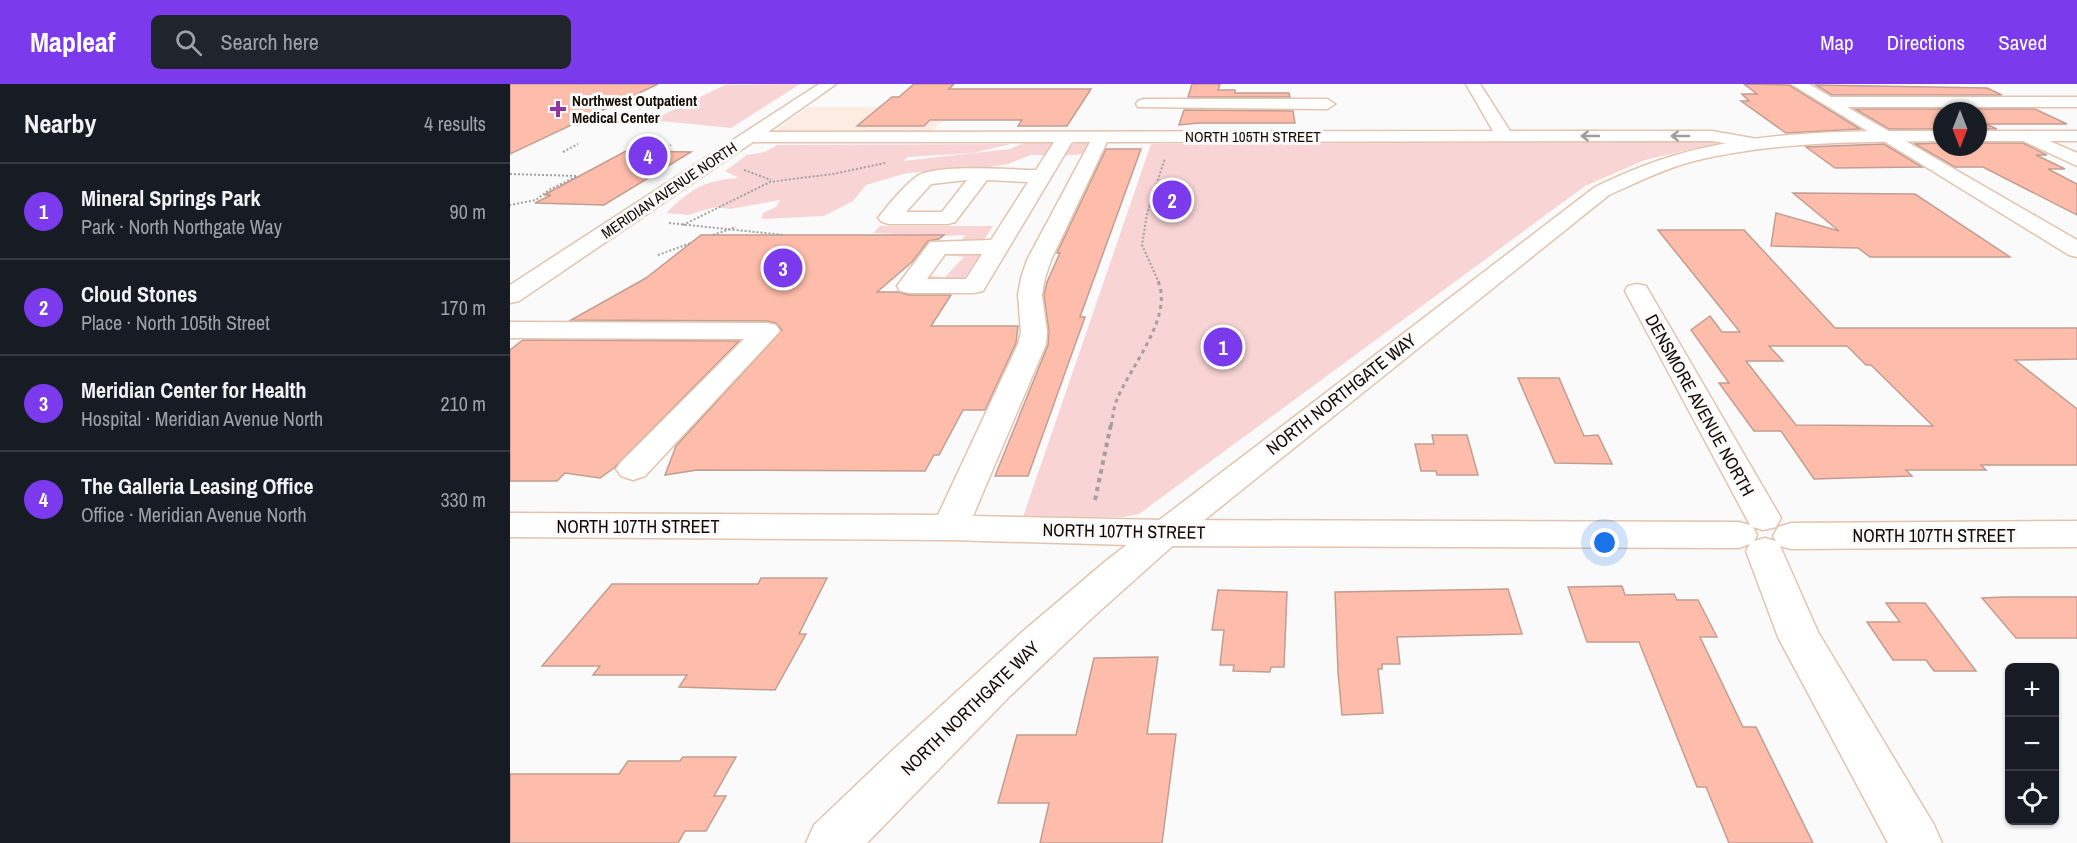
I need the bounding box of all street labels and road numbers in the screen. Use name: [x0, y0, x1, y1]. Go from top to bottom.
street label: NORTH 105TH STREET: [1185, 126, 1321, 147]
street label: MERIDIAN AVENUE NORTH: [597, 137, 741, 243]
street label: DENSMORE AVENUE NORTH: [1639, 310, 1761, 500]
street label: NORTH NORTHGATE WAY: [1261, 327, 1421, 460]
street label: NORTH 107TH STREET: [557, 514, 719, 539]
street label: NORTH 107TH STREET: [1042, 517, 1206, 545]
street label: NORTH 107TH STREET: [1853, 523, 2015, 548]
street label: NORTH NORTHGATE WAY: [895, 635, 1045, 781]

